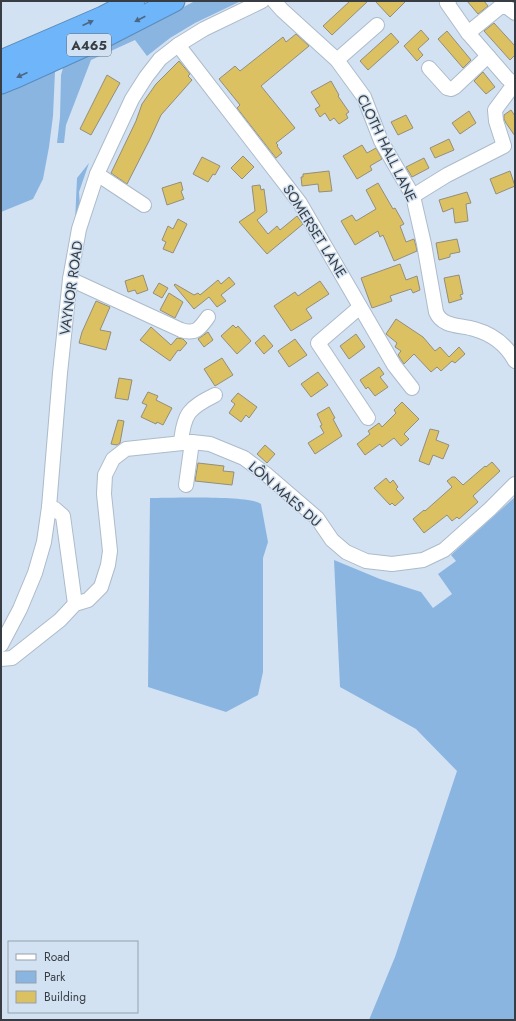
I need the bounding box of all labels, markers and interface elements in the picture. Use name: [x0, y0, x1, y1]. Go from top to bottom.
one-way arrow: [134, 16, 145, 22]
one-way arrow: [83, 20, 95, 26]
road number: A465: [67, 34, 111, 56]
one-way arrow: [16, 72, 28, 78]
street label: CLOTH HALL LANE: [352, 91, 422, 205]
street label: SOMERSET LANE: [278, 181, 352, 281]
street label: VAYNOR ROAD: [54, 239, 88, 337]
street label: LÔN MAES DU: [244, 457, 326, 531]
legend: [8, 941, 138, 1013]
text: Road: [44, 948, 70, 966]
text: Park: [44, 968, 66, 986]
text: Building: [44, 988, 86, 1006]

